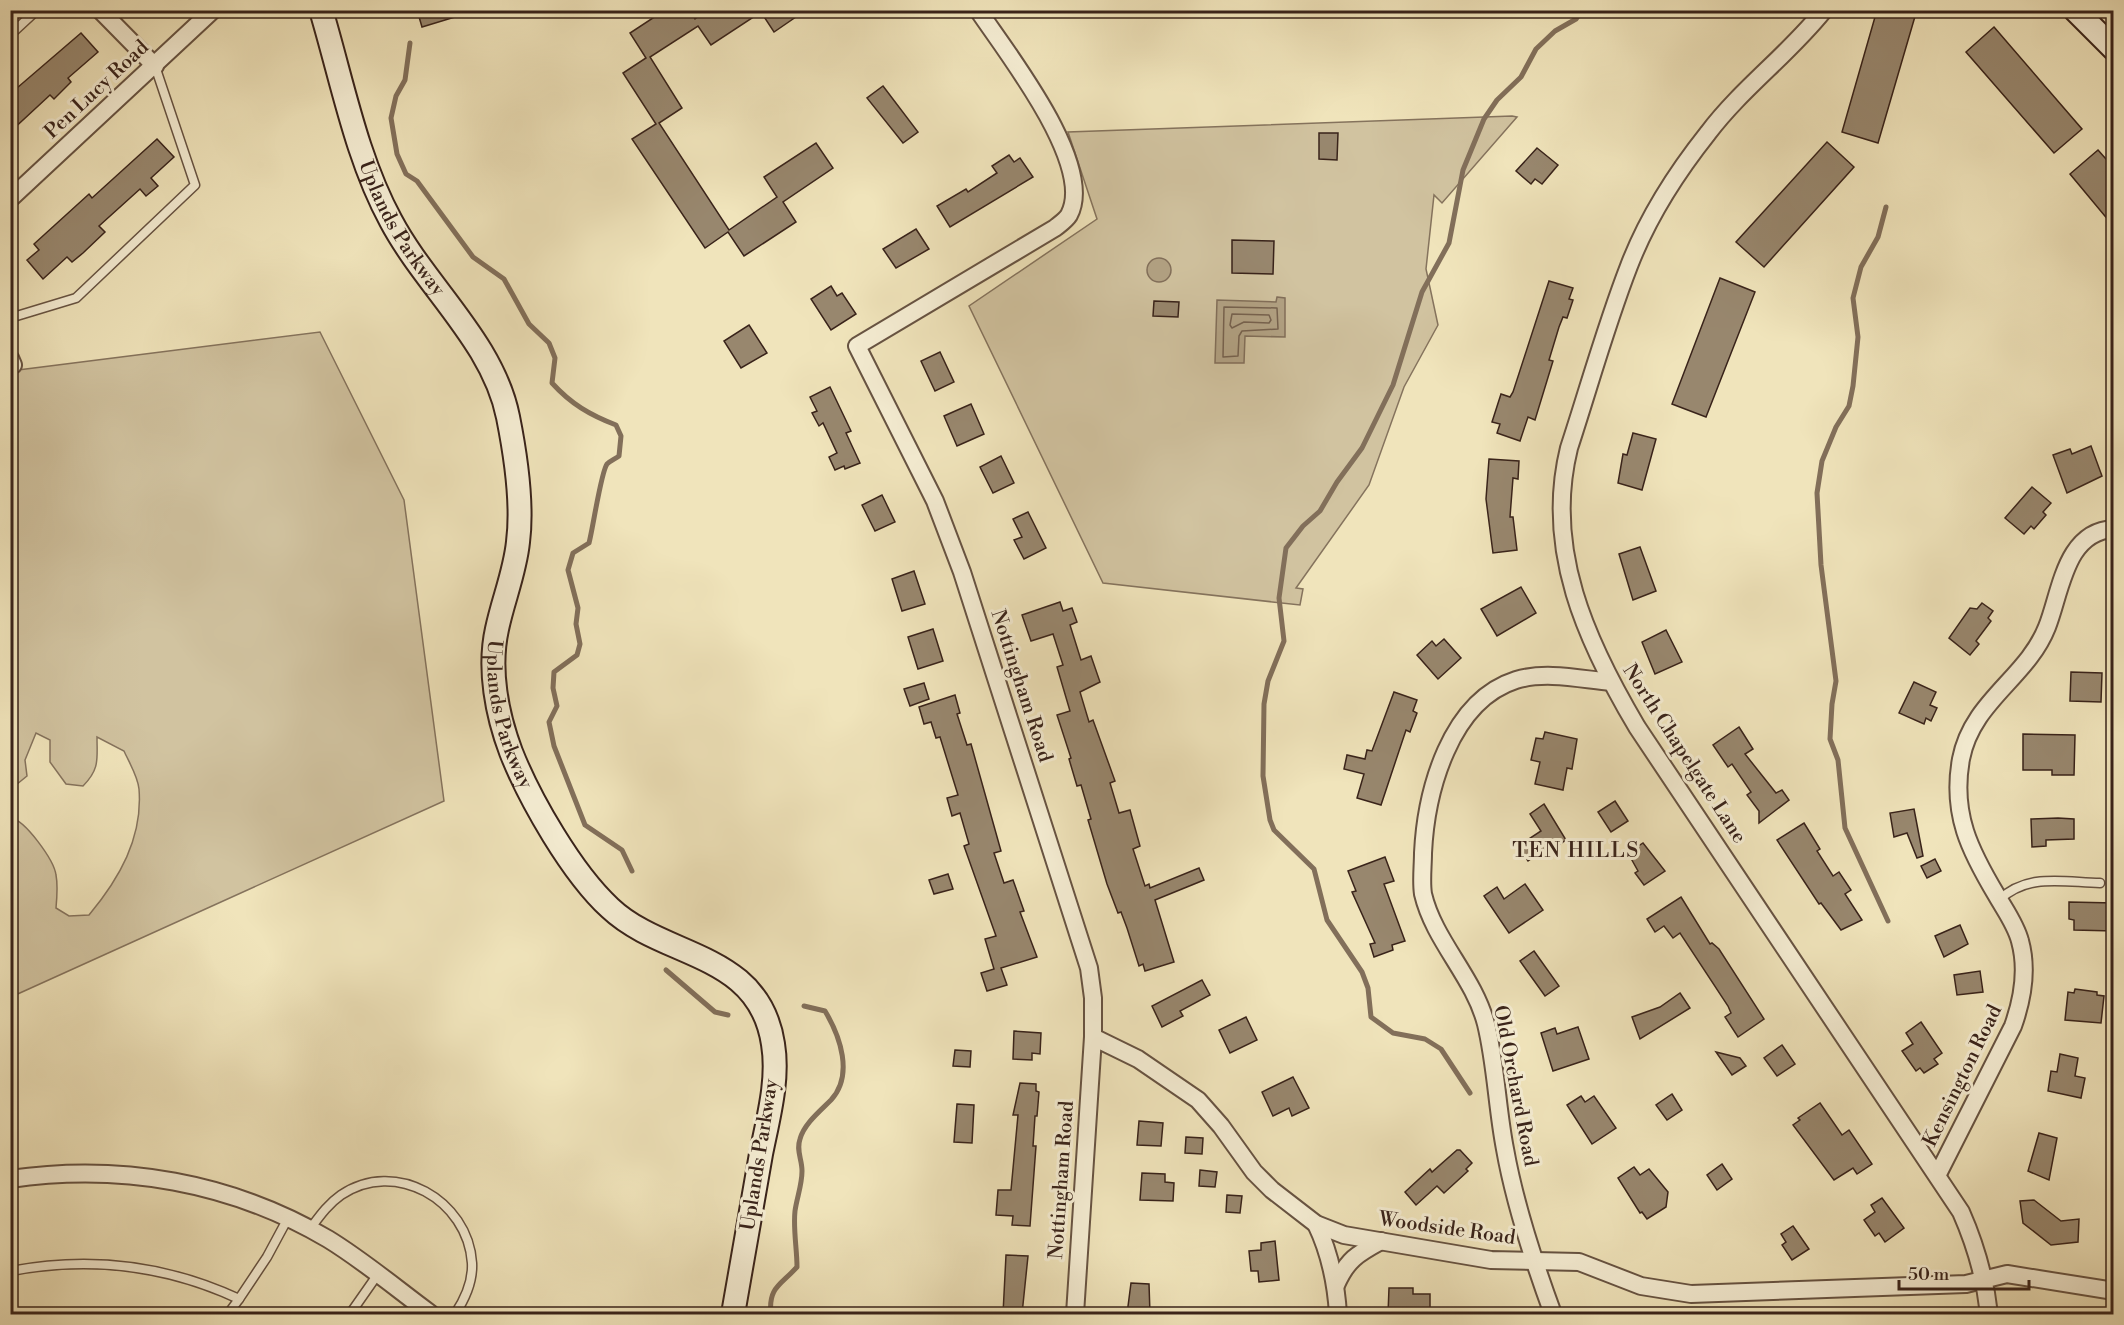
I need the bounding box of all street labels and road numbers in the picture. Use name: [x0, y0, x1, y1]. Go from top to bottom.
street label: Pen Lucy Road: [40, 35, 155, 145]
street label: Uplands Parkway: [353, 157, 451, 301]
street label: Nottingham Road: [985, 607, 1058, 766]
street label: Uplands Parkway: [481, 639, 538, 793]
street label: North Chapelgate Lane: [1617, 660, 1751, 848]
street label: Kensington Road: [1918, 1000, 2008, 1151]
street label: Old Orchard Road: [1487, 1003, 1543, 1169]
street label: Uplands Parkway: [736, 1077, 784, 1233]
street label: Nottingham Road: [1044, 1099, 1080, 1260]
street label: Woodside Road: [1376, 1207, 1518, 1251]

